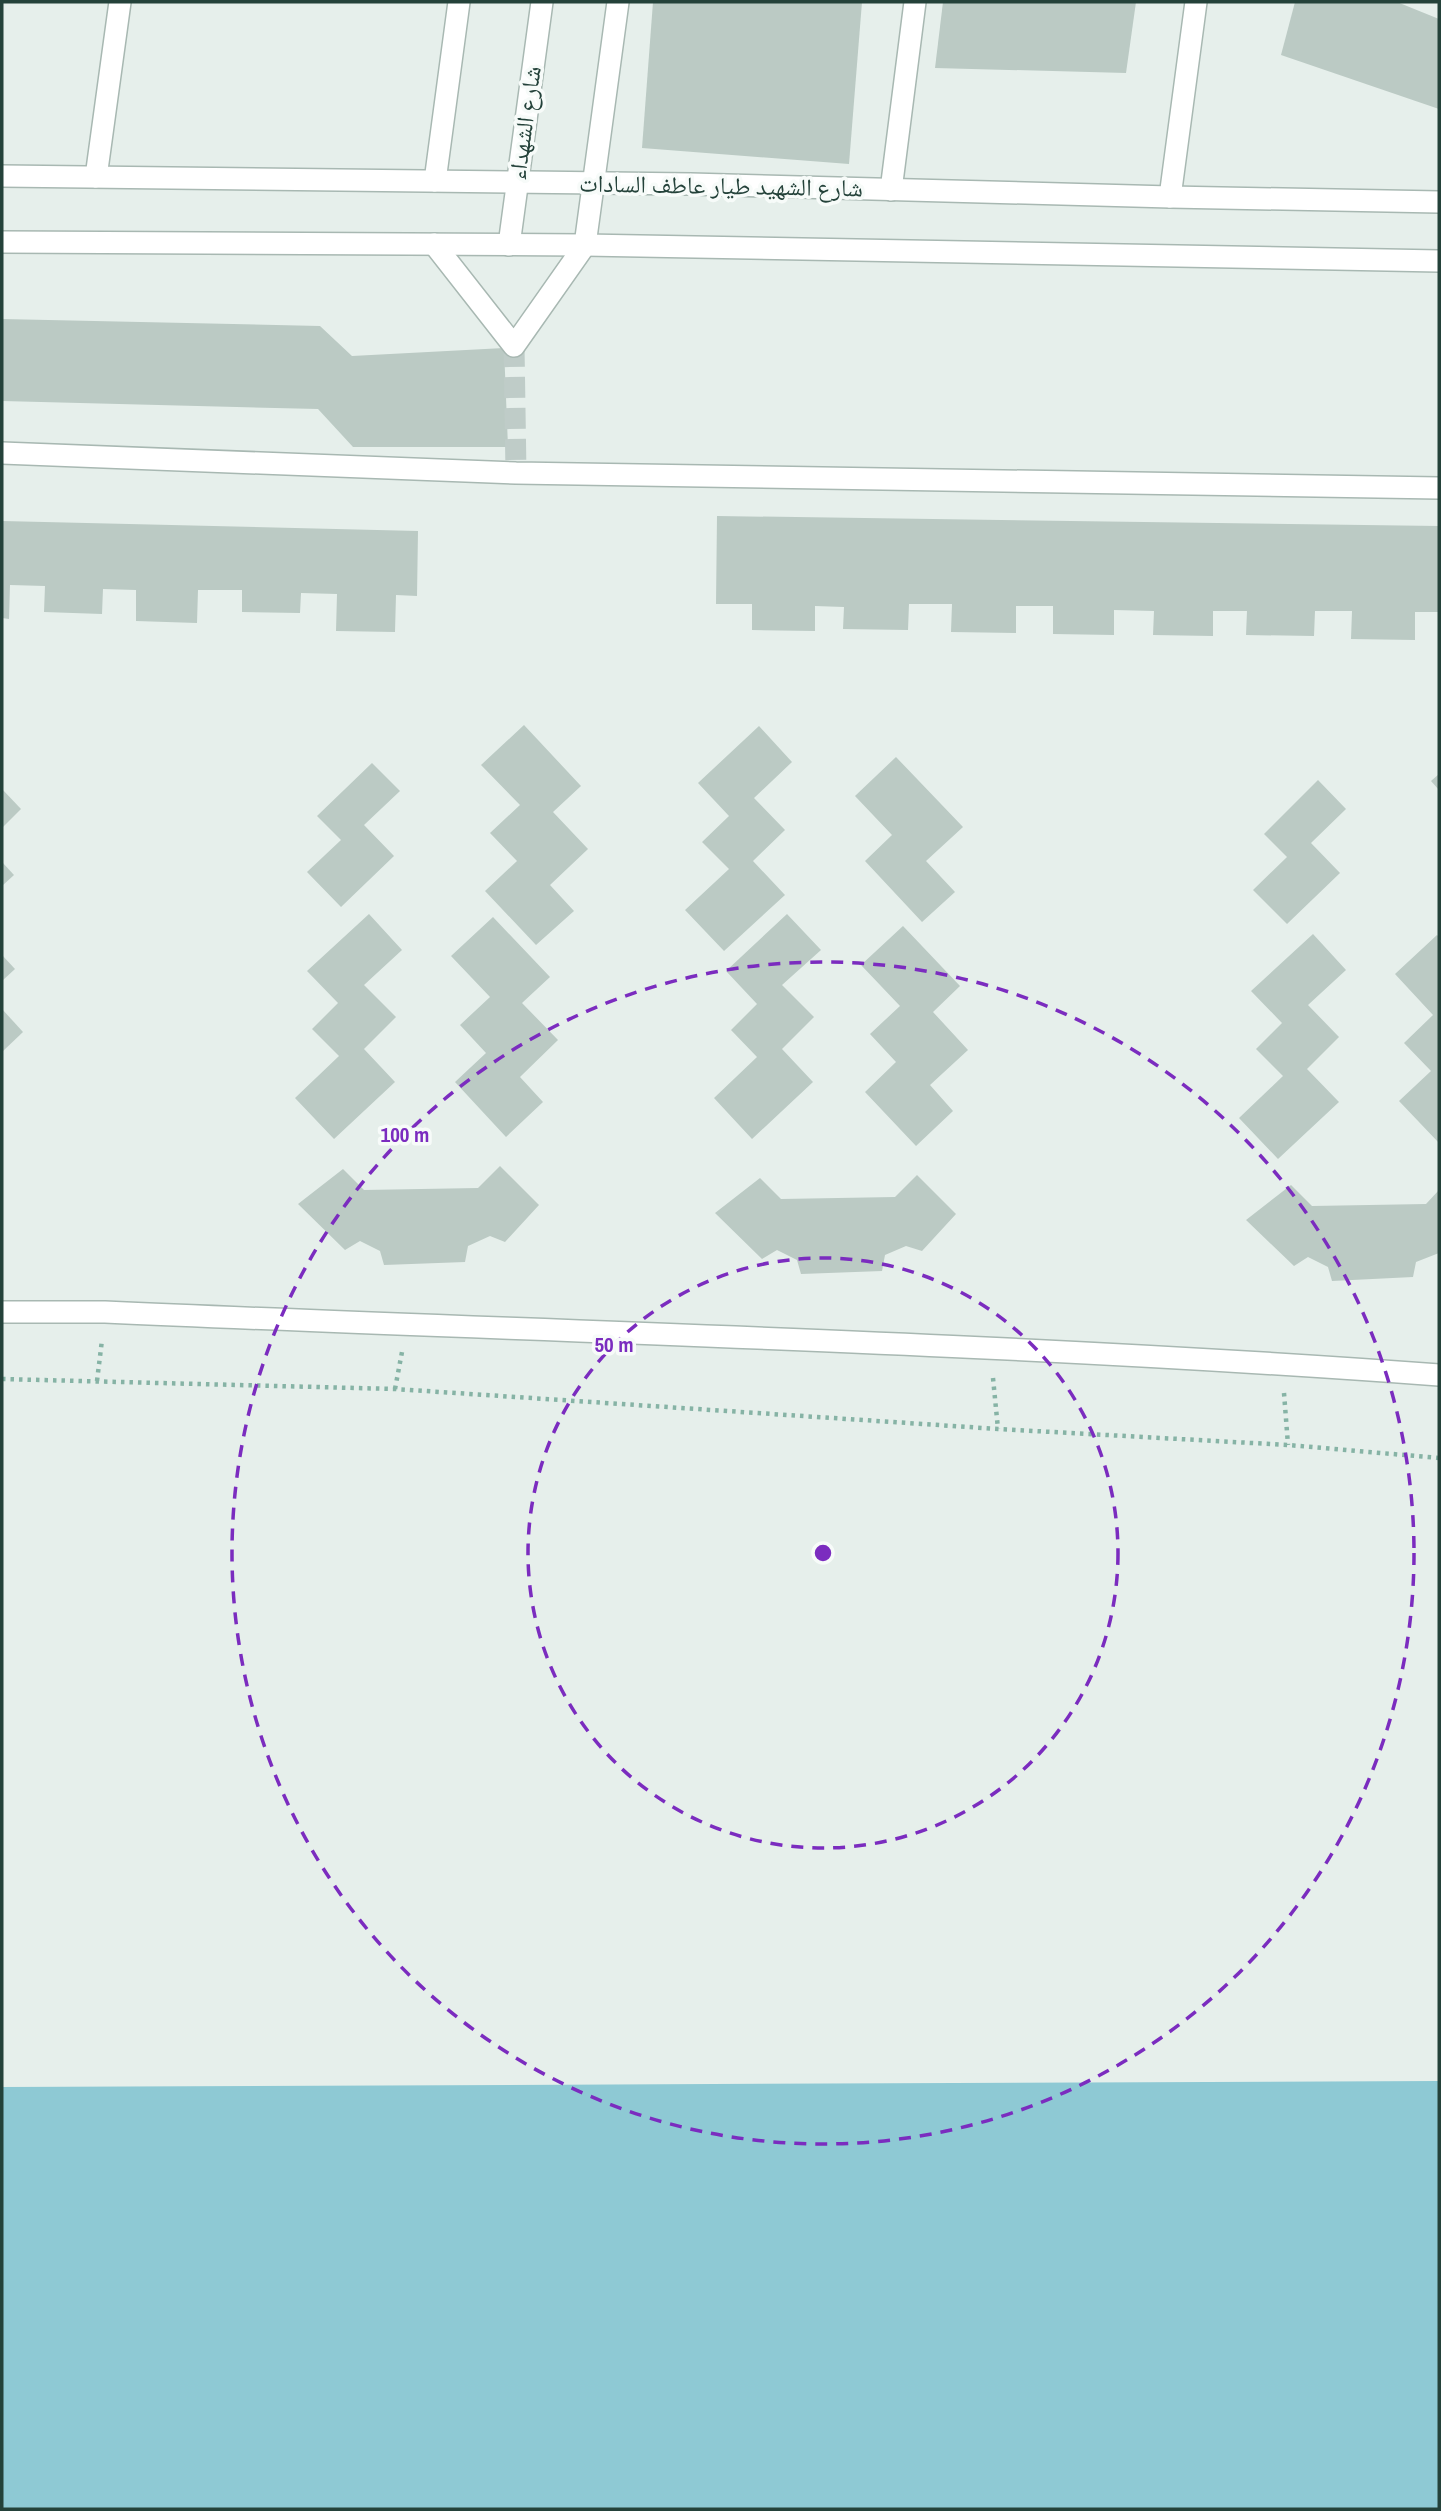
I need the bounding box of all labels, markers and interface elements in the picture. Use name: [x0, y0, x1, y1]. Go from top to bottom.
street label: شارع الشهداء: [500, 64, 548, 182]
street label: شارع الشهيد طيار عاطف السادات: [579, 167, 863, 203]
text: 100 m: [381, 1120, 429, 1149]
text: 50 m: [594, 1330, 634, 1359]
centre of rings: [811, 1541, 835, 1565]

